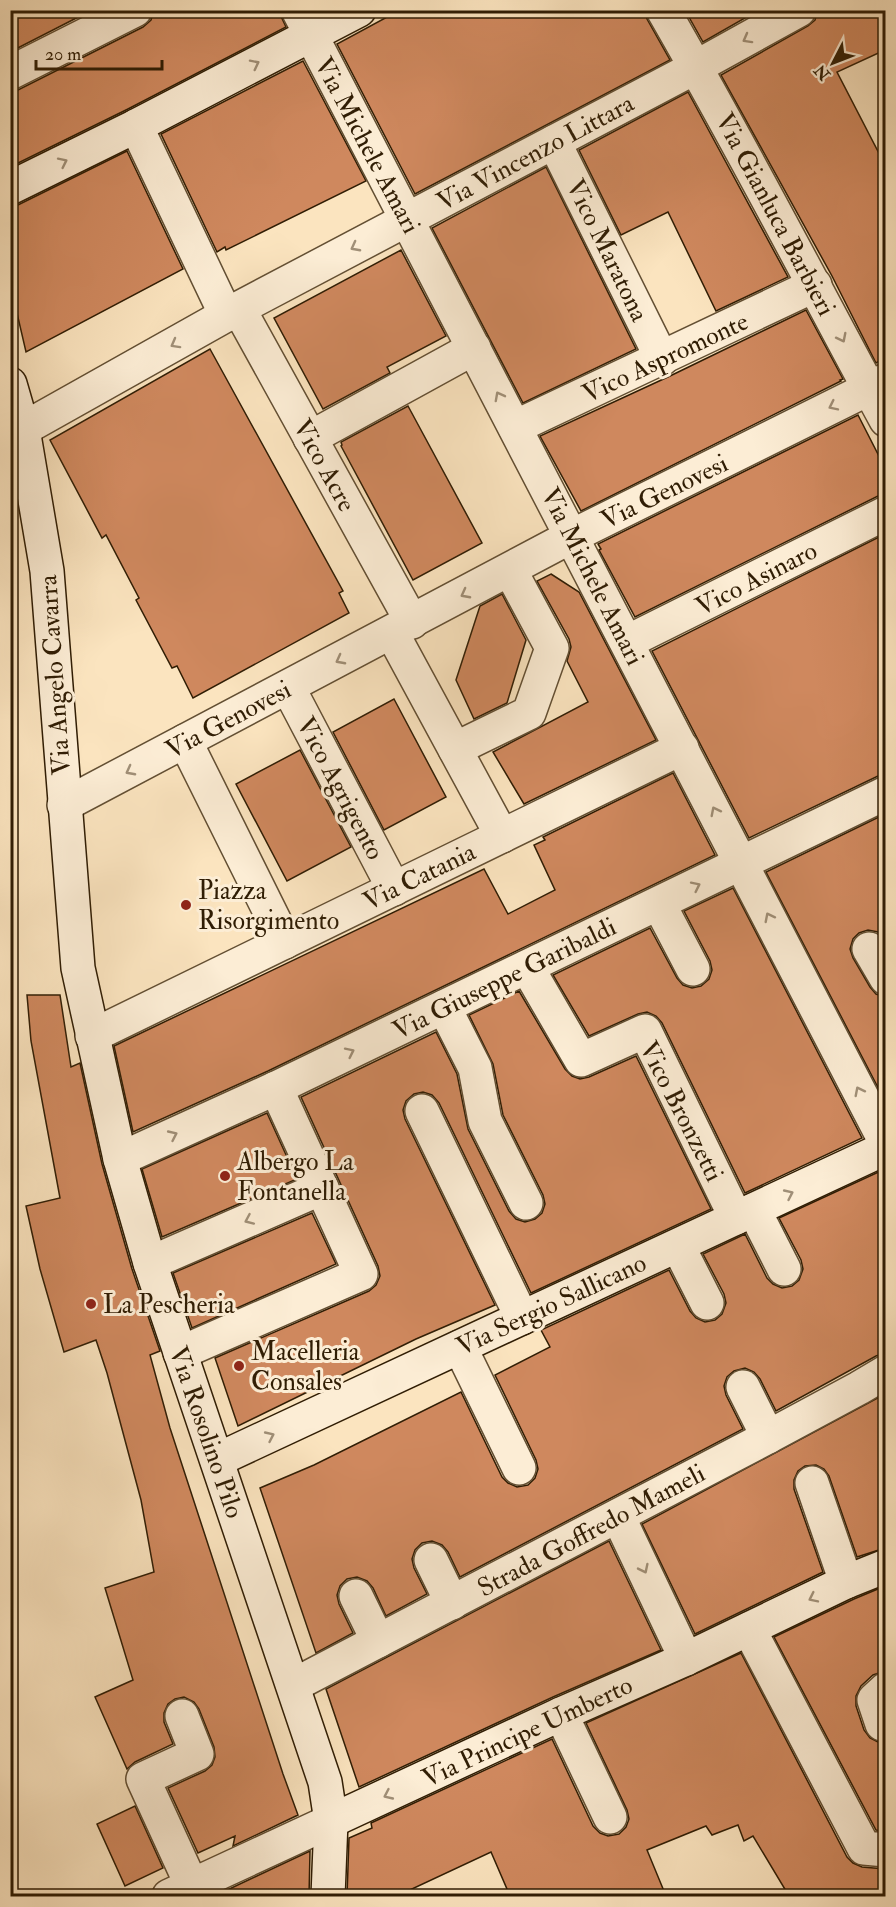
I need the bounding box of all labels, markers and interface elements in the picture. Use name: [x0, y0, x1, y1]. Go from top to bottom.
one-way arrow: [743, 32, 754, 43]
scale bar: [36, 33, 162, 71]
north arrow: [803, 33, 863, 93]
text: 20 m: [45, 43, 81, 66]
street label: Via Michele Amari: [307, 52, 427, 239]
one-way arrow: [249, 60, 260, 71]
text: N: [810, 60, 835, 85]
street label: Via Vincenzo Littara: [431, 87, 640, 218]
street label: Via Gianluca Barbieri: [708, 108, 842, 322]
one-way arrow: [57, 158, 67, 169]
street label: Vico Maratona: [559, 174, 655, 327]
one-way arrow: [351, 240, 362, 251]
street label: Vico Aspromonte: [577, 305, 754, 411]
one-way arrow: [835, 332, 846, 342]
one-way arrow: [170, 337, 181, 348]
one-way arrow: [495, 392, 506, 402]
one-way arrow: [828, 399, 839, 411]
street label: Vico Acre: [286, 414, 363, 518]
street label: Via Genovesi: [596, 447, 733, 536]
street label: Via Michele Amari: [534, 482, 651, 671]
street label: Vico Asinaro: [690, 535, 823, 623]
street label: Via Angelo Cavarra: [32, 573, 78, 776]
one-way arrow: [461, 587, 471, 598]
one-way arrow: [336, 653, 346, 664]
street label: Via Genovesi: [160, 673, 297, 766]
street label: Vico Agrigento: [289, 712, 391, 865]
one-way arrow: [126, 763, 137, 775]
one-way arrow: [710, 807, 722, 818]
street label: Via Catania: [358, 836, 481, 918]
place label: Piazza Risorgimento: [198, 875, 339, 937]
one-way arrow: [689, 881, 700, 893]
marker: Piazza Risorgimento: [179, 898, 193, 912]
street label: Via Giuseppe Garibaldi: [387, 911, 622, 1048]
one-way arrow: [765, 913, 776, 924]
street label: Vico Bronzetti: [632, 1036, 730, 1187]
one-way arrow: [343, 1048, 354, 1060]
one-way arrow: [855, 1086, 866, 1097]
one-way arrow: [167, 1130, 178, 1142]
place label: Albergo La Fontanella: [236, 1146, 354, 1208]
marker: Albergo La Fontanella: [218, 1169, 232, 1183]
one-way arrow: [783, 1189, 794, 1201]
one-way arrow: [244, 1213, 255, 1225]
street label: Via Sergio Sallicano: [451, 1247, 652, 1363]
place label: La Pescheria: [103, 1289, 235, 1321]
marker: La Pescheria: [84, 1297, 98, 1311]
place label: Macelleria Consales: [251, 1336, 360, 1398]
street label: Via Rosolino Pilo: [162, 1342, 250, 1522]
marker: Macelleria Consales: [232, 1359, 246, 1373]
one-way arrow: [263, 1431, 274, 1443]
street label: Strada Goffredo Mameli: [472, 1457, 711, 1604]
one-way arrow: [636, 1563, 648, 1574]
one-way arrow: [808, 1591, 819, 1602]
street label: Via Principe Umberto: [417, 1669, 638, 1796]
one-way arrow: [384, 1787, 395, 1799]

